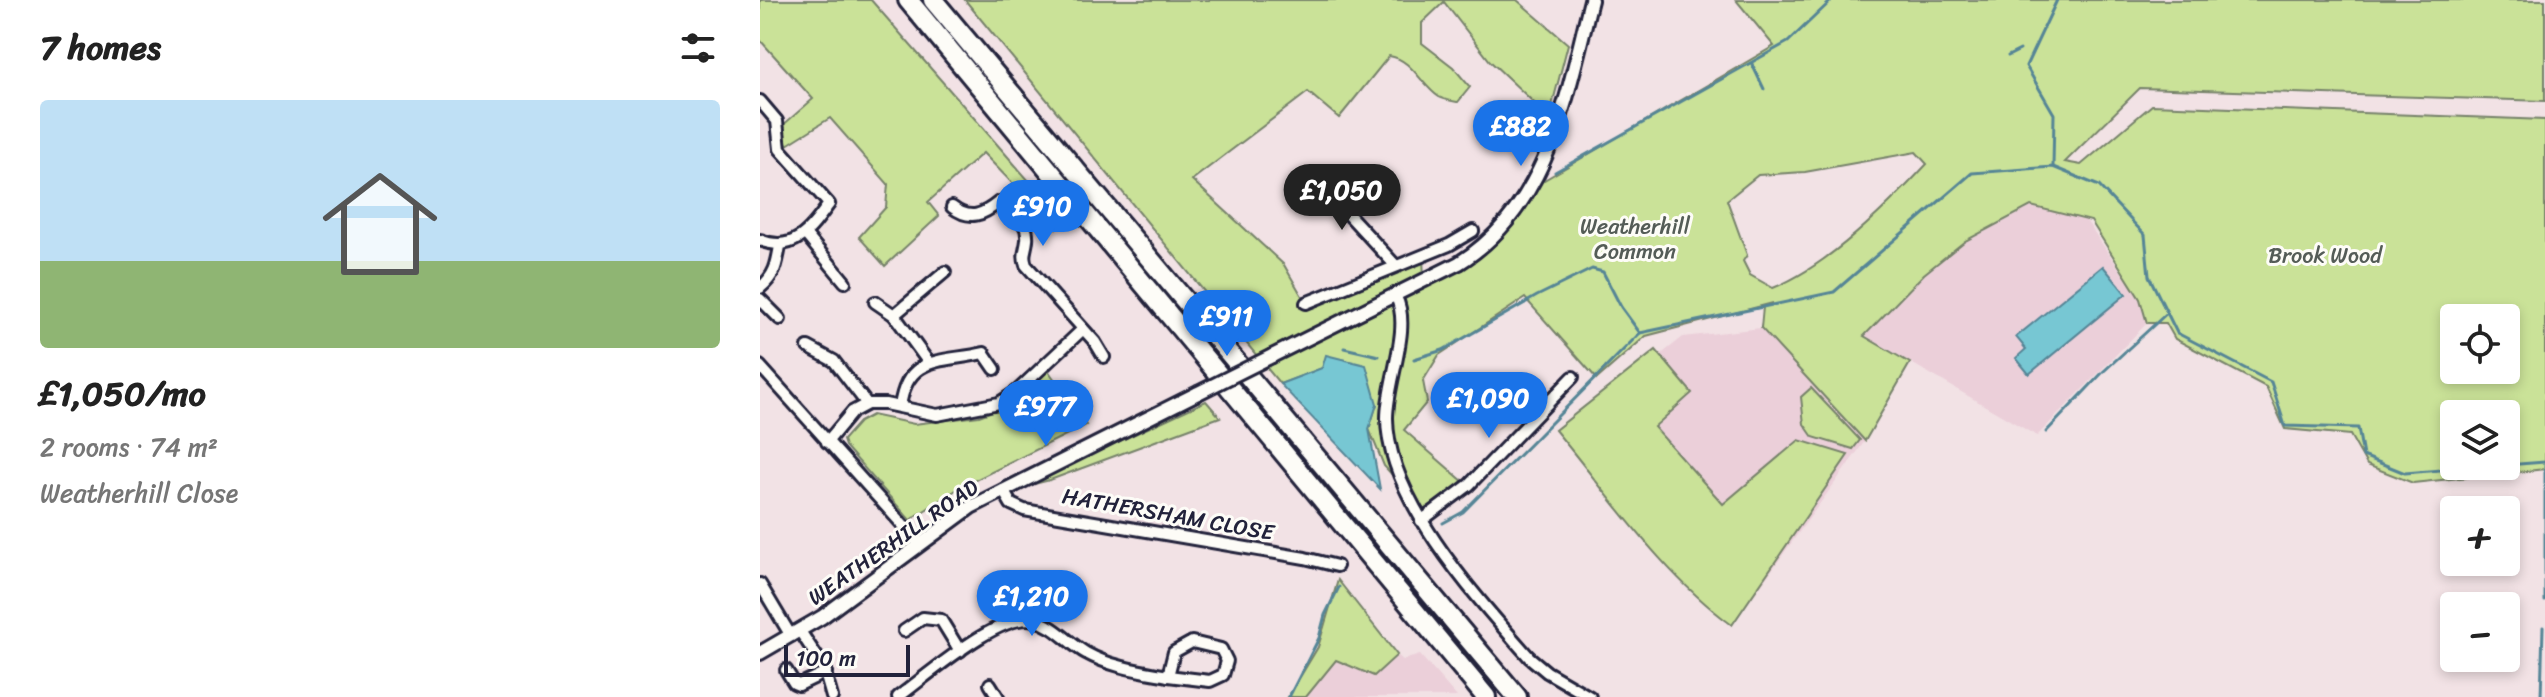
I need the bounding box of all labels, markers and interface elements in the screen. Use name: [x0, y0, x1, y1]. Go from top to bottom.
text: 7 homes: [40, 18, 161, 78]
icon: filters: [676, 26, 720, 70]
pin: £882: [1474, 100, 1568, 168]
text: £882: [1491, 103, 1551, 149]
icon: home: [308, 152, 452, 296]
pin: £1,050: [1277, 164, 1407, 232]
text: £1,050: [1302, 167, 1382, 213]
pin: £910: [996, 180, 1090, 248]
text: £910: [1014, 183, 1072, 229]
park label: Weatherhill Common: [1580, 207, 1691, 271]
park label: Brook Wood: [2268, 236, 2383, 275]
pin: £911: [1180, 290, 1274, 358]
text: £911: [1201, 293, 1253, 339]
map controls: [2440, 304, 2520, 672]
button: locate: [2440, 304, 2520, 384]
text: £1,050/mo: [40, 364, 206, 424]
pin: £1,090: [1424, 372, 1554, 440]
text: £1,090: [1449, 375, 1529, 421]
pin: £977: [999, 380, 1093, 448]
text: £977: [1016, 383, 1076, 429]
button: layers: [2440, 400, 2520, 480]
text: 2 rooms · 74 m²: [40, 424, 218, 470]
street label: WEATHERHILL ROAD: [799, 468, 987, 616]
text: Weatherhill Close: [40, 470, 238, 516]
street label: HATHERSHAM CLOSE: [1059, 476, 1279, 552]
button: +: [2440, 496, 2520, 576]
pin: £1,210: [967, 570, 1097, 638]
text: £1,210: [995, 573, 1069, 619]
button: −: [2440, 592, 2520, 672]
text: 100 m: [796, 639, 856, 678]
scale bar: [784, 641, 910, 677]

